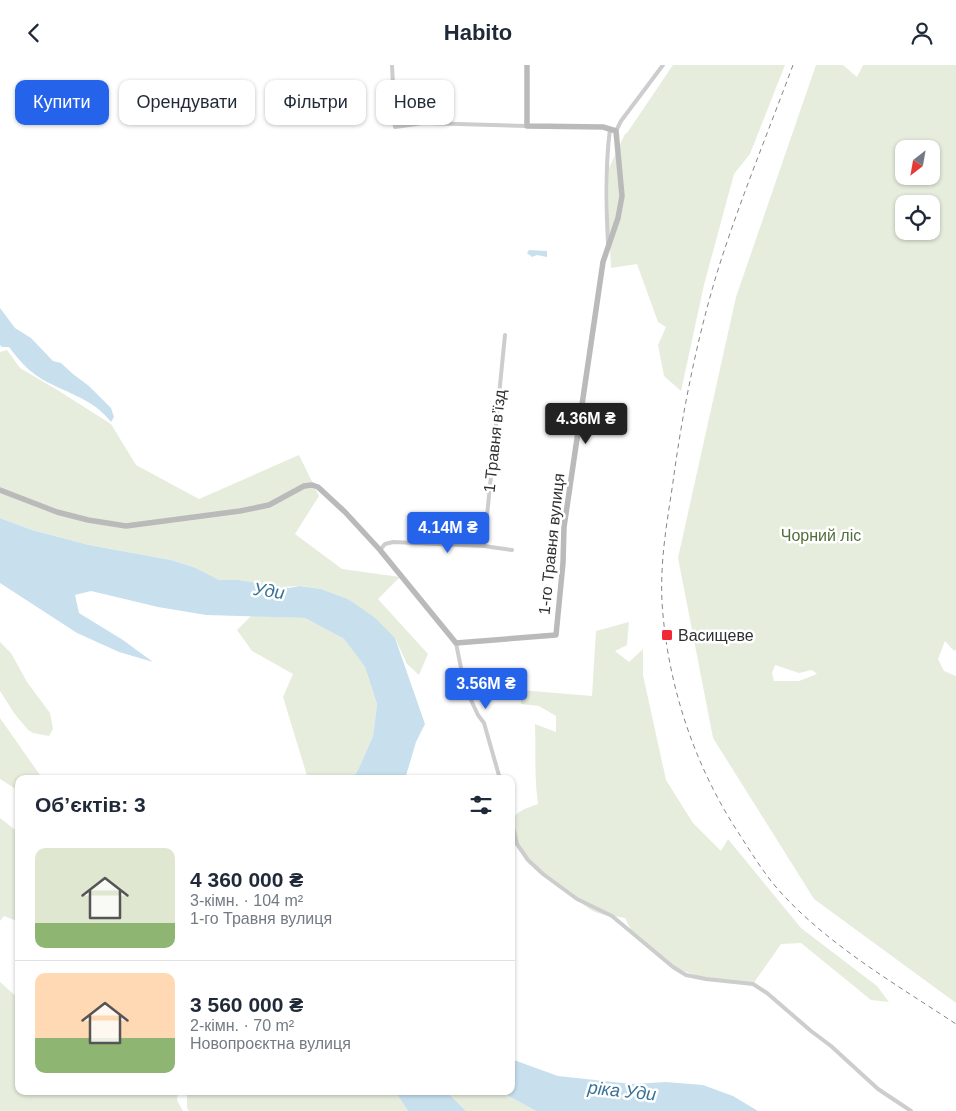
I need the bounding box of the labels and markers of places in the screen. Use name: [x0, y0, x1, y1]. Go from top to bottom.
pin: 4.36M ₴: [540, 403, 632, 445]
pin: 4.14M ₴: [402, 511, 494, 554]
place label: Васищеве: [678, 627, 754, 644]
marker: Васищеве: [660, 628, 674, 642]
pin: 3.56M ₴: [440, 667, 532, 710]

